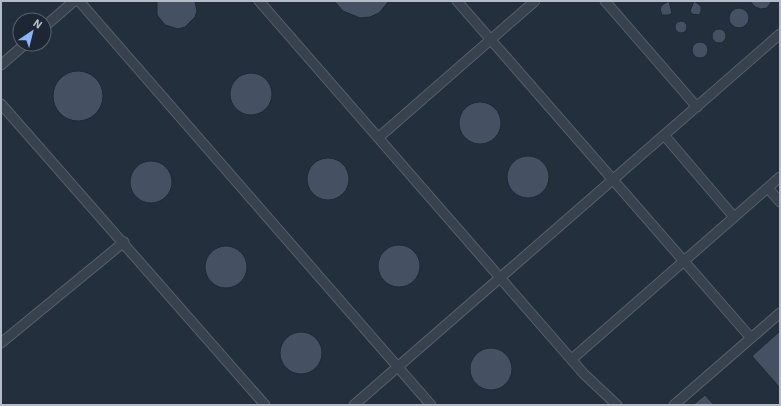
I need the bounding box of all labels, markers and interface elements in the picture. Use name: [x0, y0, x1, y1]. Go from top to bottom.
north arrow: [12, 12, 52, 52]
text: N: [30, 16, 45, 32]

